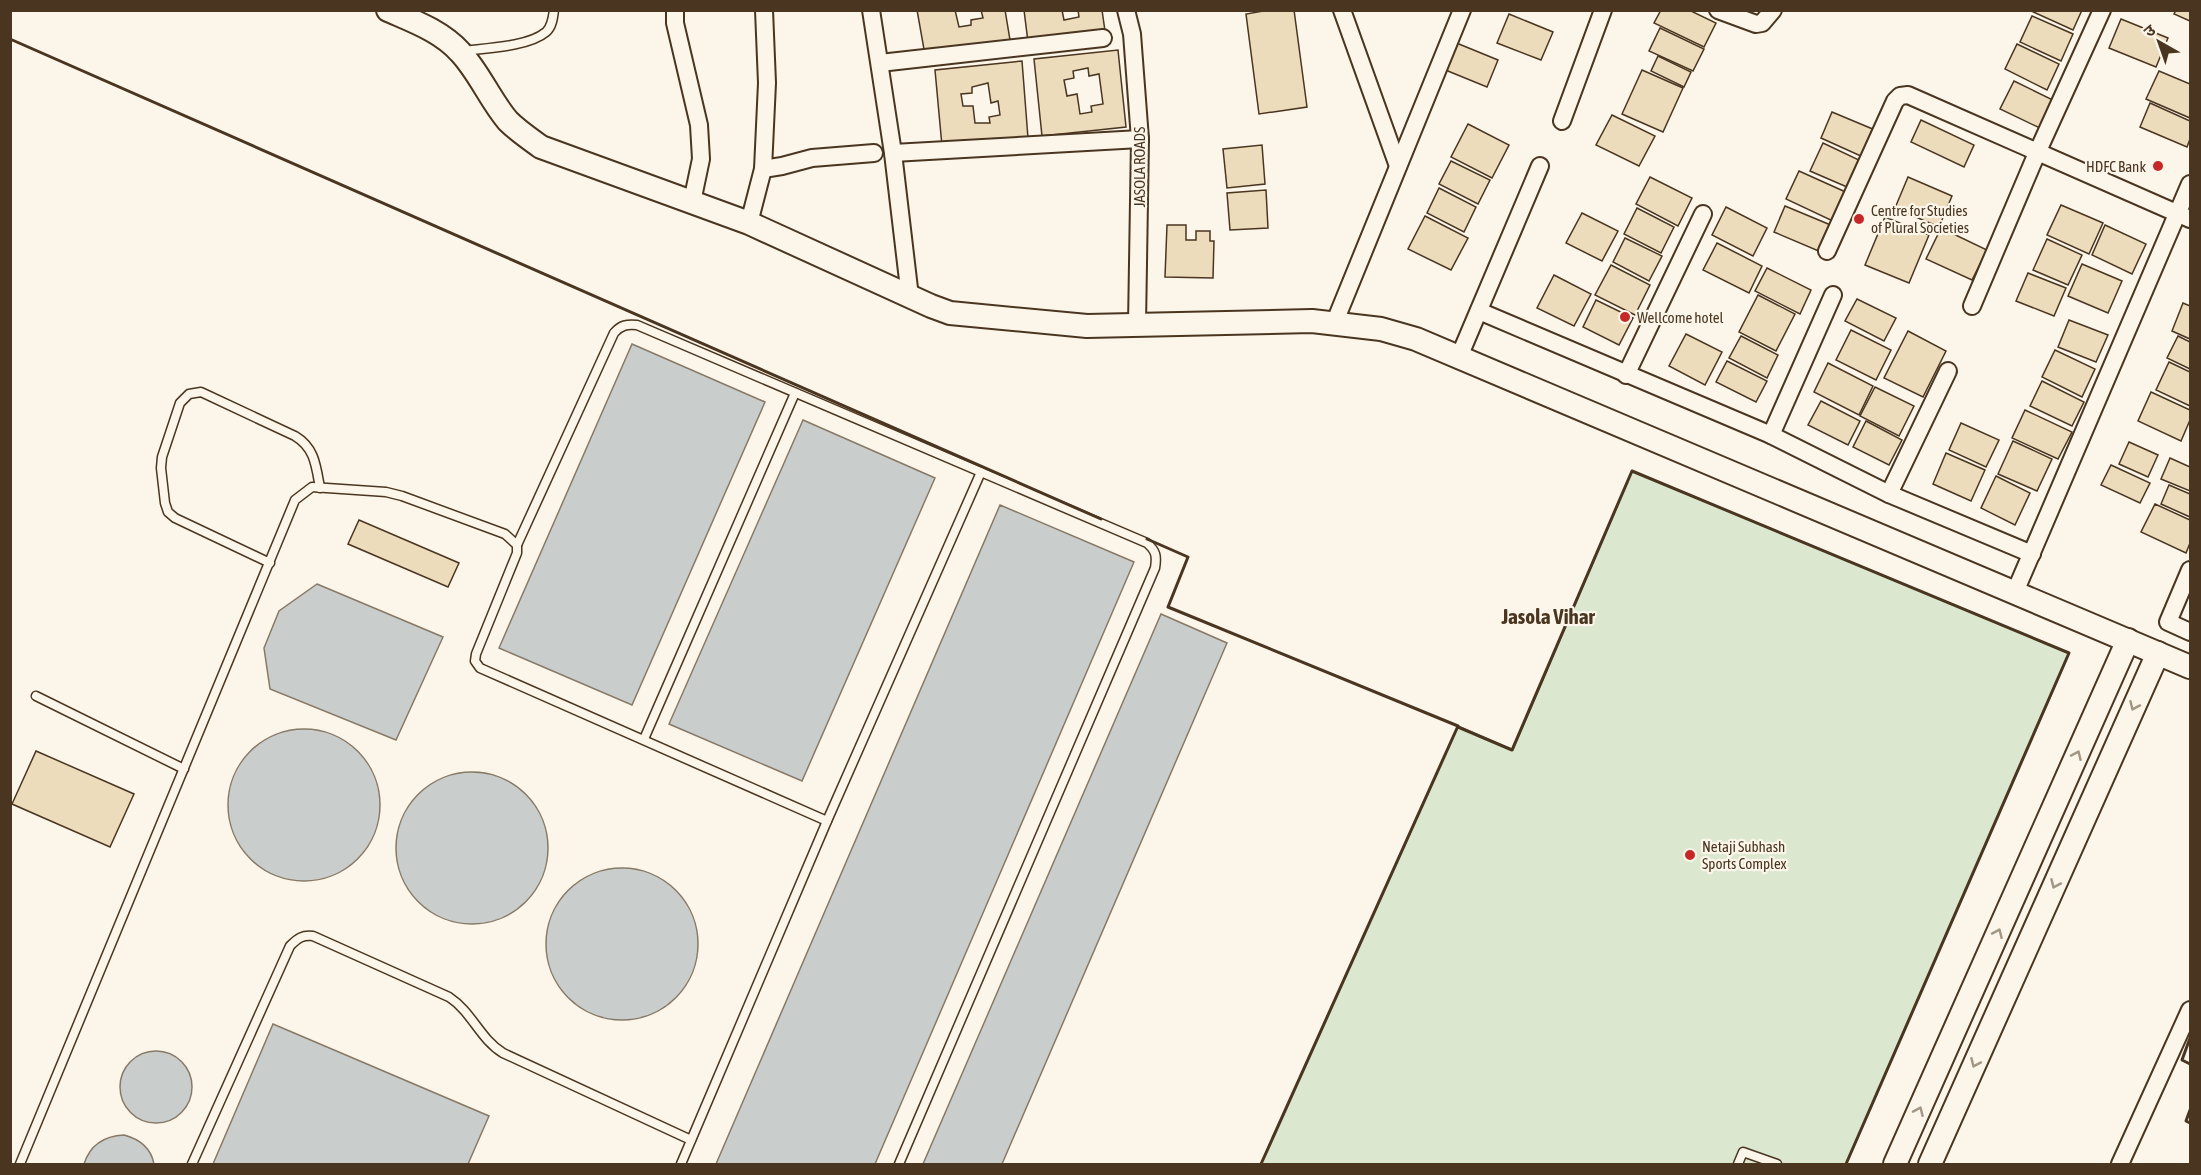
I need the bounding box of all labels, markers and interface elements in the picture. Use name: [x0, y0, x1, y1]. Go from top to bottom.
north arrow: [2129, 12, 2189, 72]
text: उ: [2140, 20, 2159, 40]
street label: JASOLA ROADS: [1131, 127, 1148, 207]
place label: HDFC Bank: [2086, 158, 2146, 175]
marker: HDFC Bank: [2151, 159, 2165, 173]
place label: Centre for Studies of Plural Societies: [1871, 202, 1969, 236]
marker: Centre for Studies of Plural Societies: [1852, 212, 1866, 226]
place label: Wellcome hotel: [1637, 309, 1724, 326]
marker: Wellcome hotel: [1618, 310, 1632, 324]
district label: Jasola Vihar: [1500, 604, 1595, 628]
one-way arrow: [2129, 700, 2141, 711]
one-way arrow: [2070, 750, 2082, 761]
place label: Netaji Subhash Sports Complex: [1702, 838, 1787, 872]
marker: Netaji Subhash Sports Complex: [1683, 848, 1697, 862]
one-way arrow: [2050, 878, 2062, 889]
one-way arrow: [1991, 928, 2003, 939]
one-way arrow: [1971, 1056, 1983, 1067]
one-way arrow: [1911, 1106, 1923, 1117]

